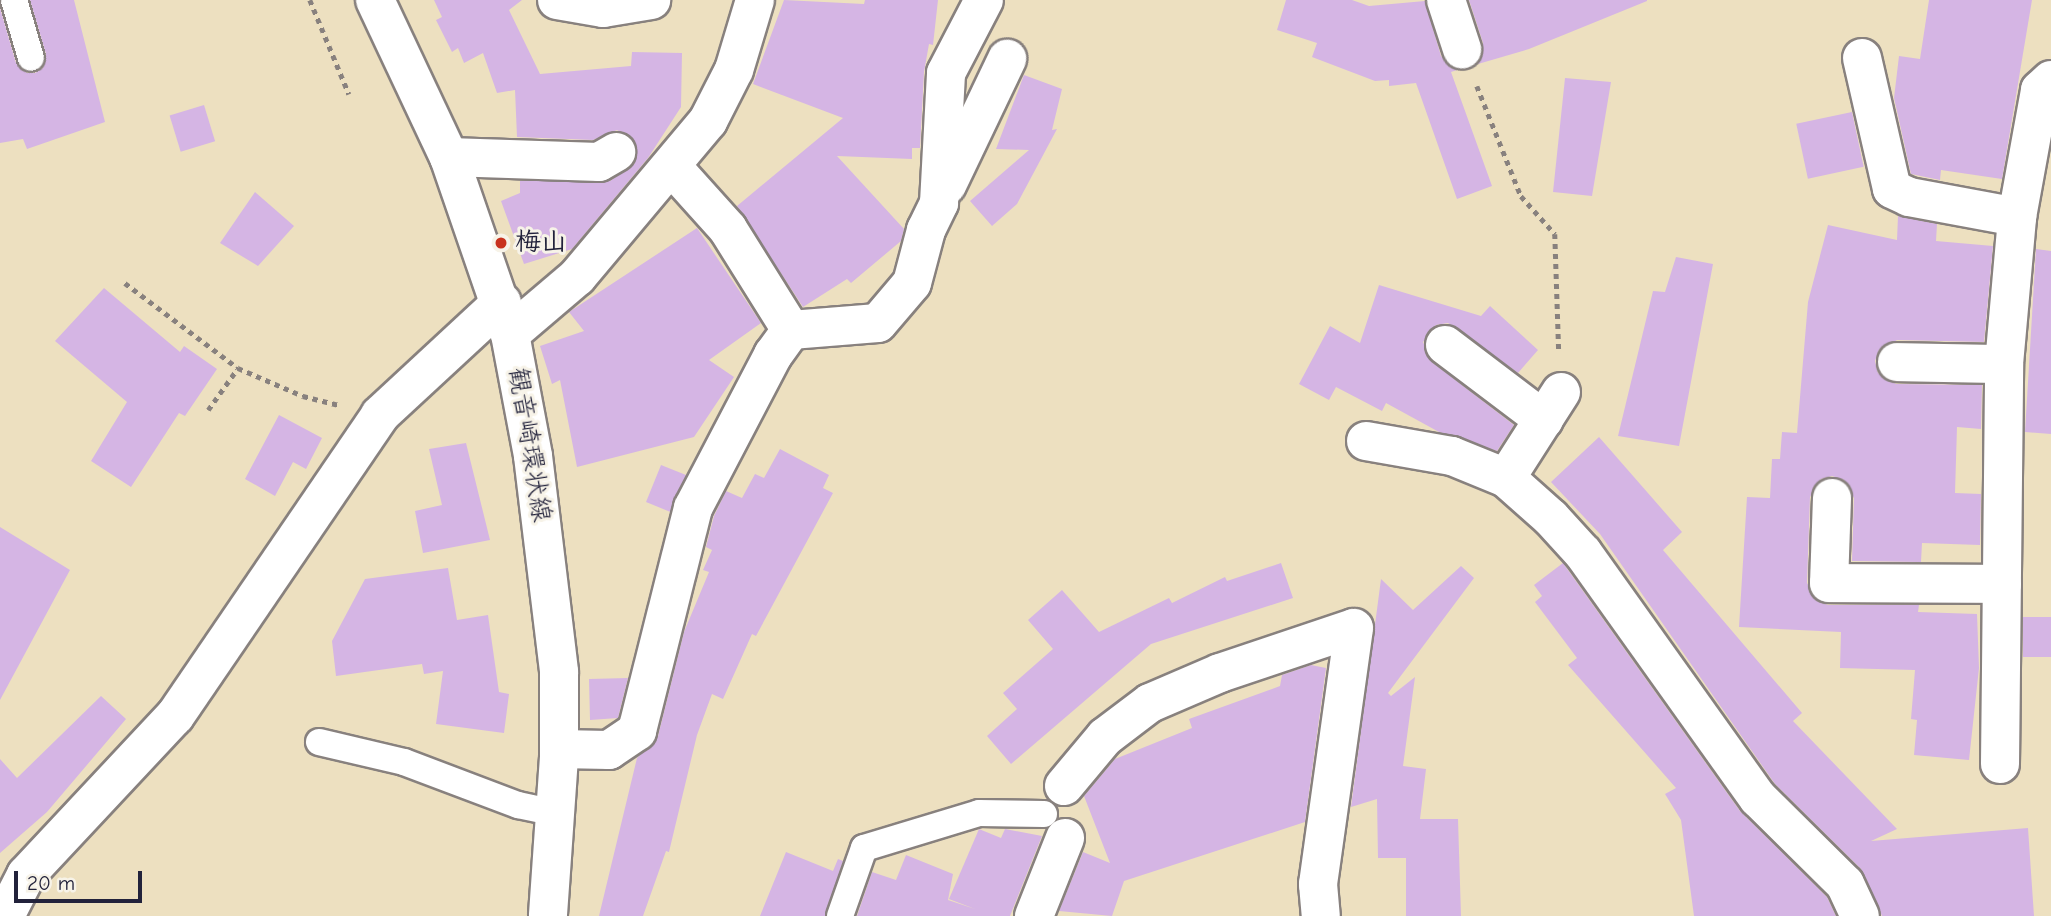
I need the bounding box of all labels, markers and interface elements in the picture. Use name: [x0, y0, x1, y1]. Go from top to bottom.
place label: 梅山: [515, 227, 567, 259]
marker: 梅山: [493, 235, 509, 251]
street label: 観音崎環状線: [501, 366, 557, 524]
scale bar: [18, 856, 145, 900]
text: 20 m: [27, 871, 75, 895]

